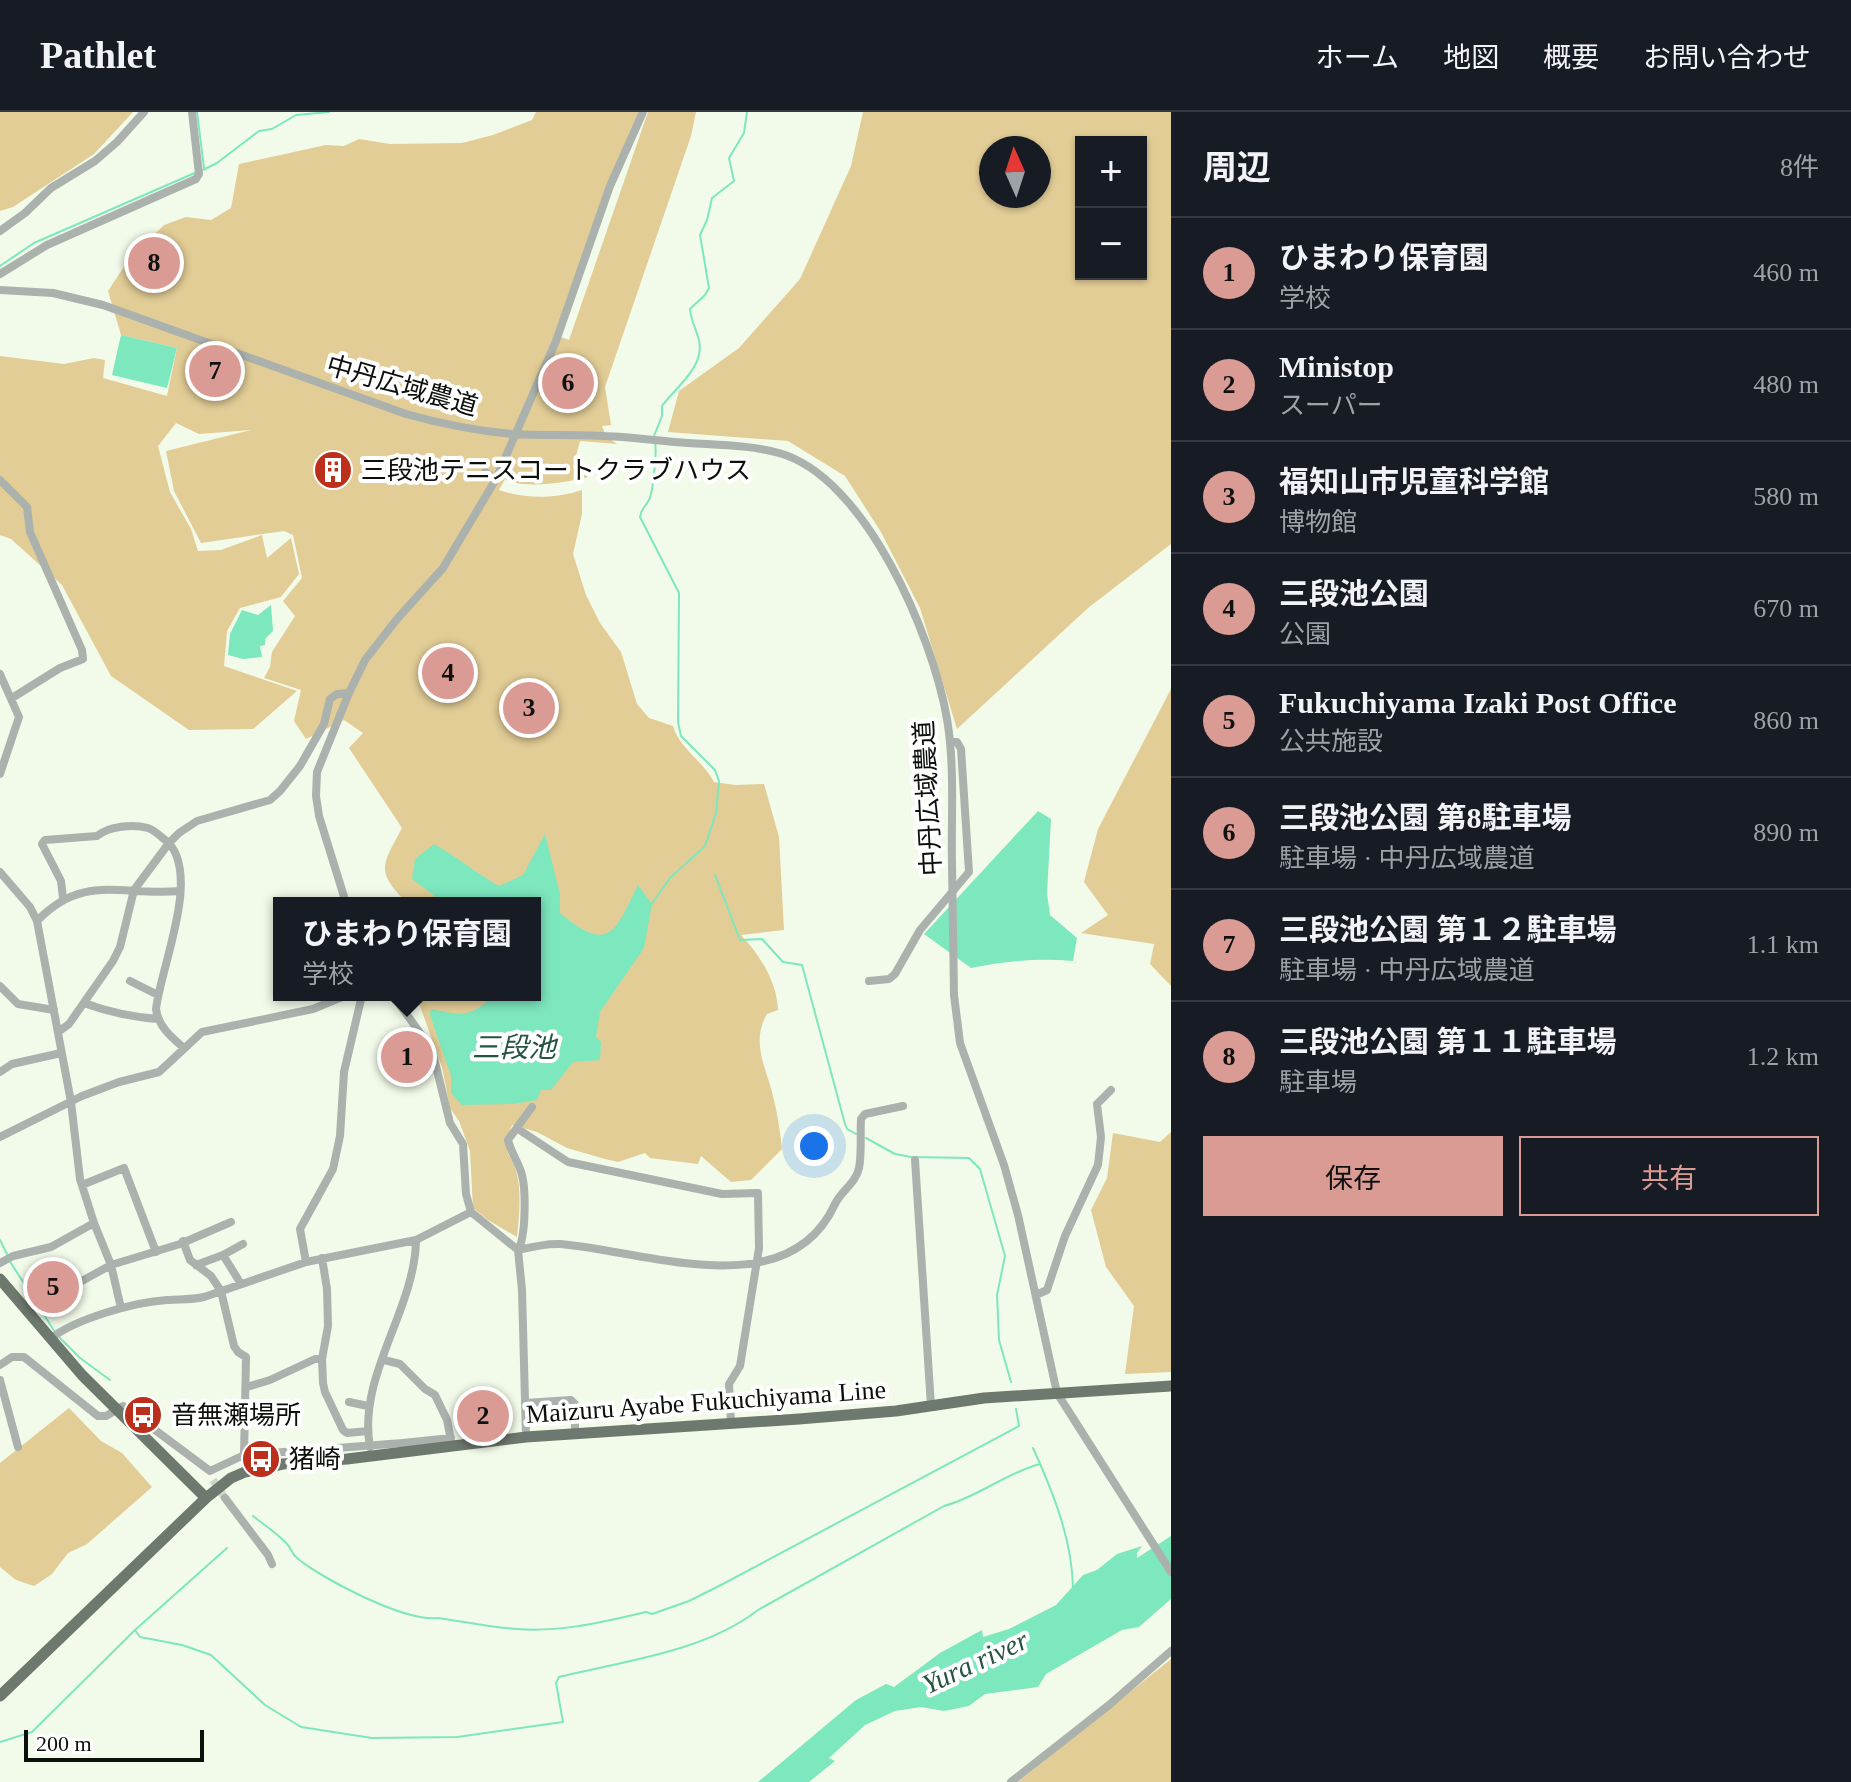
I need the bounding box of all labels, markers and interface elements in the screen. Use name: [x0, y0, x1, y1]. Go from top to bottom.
text: Pathlet: [40, 34, 156, 76]
text: ホーム: [1316, 42, 1399, 73]
text: 地図: [1443, 42, 1499, 73]
text: 概要: [1543, 42, 1599, 73]
text: お問い合わせ: [1643, 42, 1811, 73]
north arrow: [979, 136, 1051, 208]
map controls: [1075, 136, 1147, 280]
button: +: [1075, 136, 1147, 208]
text: 周辺: [1203, 149, 1271, 186]
text: 8件: [1780, 153, 1819, 182]
button: −: [1075, 208, 1147, 280]
pin: 8: [128, 233, 180, 293]
text: ひまわり保育園: [1279, 241, 1489, 274]
text: 1: [1223, 258, 1236, 287]
text: 460 m: [1753, 258, 1819, 287]
text: 学校: [1279, 284, 1331, 313]
pin: 7: [189, 341, 241, 401]
text: Ministop: [1279, 350, 1394, 383]
street label: 中丹広域農道: [323, 351, 481, 421]
pin: 6: [542, 353, 594, 413]
text: 2: [1223, 370, 1236, 399]
text: 480 m: [1753, 370, 1819, 399]
text: スーパー: [1279, 391, 1383, 420]
building icon: 三段池テニスコートクラブハウス: [312, 449, 354, 491]
place label: 三段池テニスコートクラブハウス: [361, 456, 751, 485]
text: 福知山市児童科学館: [1279, 465, 1549, 498]
text: 3: [1223, 482, 1236, 511]
text: 580 m: [1753, 482, 1819, 511]
text: 博物館: [1279, 508, 1357, 537]
text: 三段池公園: [1279, 577, 1429, 610]
text: 4: [1223, 594, 1236, 623]
text: 670 m: [1753, 594, 1819, 623]
text: 公園: [1279, 620, 1331, 649]
pin: 4: [422, 643, 474, 703]
pin: 3: [503, 678, 555, 738]
text: Fukuchiyama Izaki Post Office: [1279, 686, 1677, 719]
text: 5: [1223, 706, 1236, 735]
text: 860 m: [1753, 706, 1819, 735]
street label: 中丹広域農道: [909, 719, 947, 877]
text: 公共施設: [1279, 727, 1383, 756]
text: 三段池公園 第8駐車場: [1279, 801, 1572, 834]
text: 6: [1223, 818, 1236, 847]
text: 890 m: [1753, 818, 1819, 847]
text: 駐車場 · 中丹広域農道: [1279, 844, 1535, 873]
popup: [273, 897, 541, 1001]
text: 三段池公園 第１２駐車場: [1279, 913, 1617, 946]
text: ひまわり保育園: [302, 917, 512, 950]
text: 7: [1223, 930, 1236, 959]
text: 1.1 km: [1747, 930, 1819, 959]
text: 駐車場 · 中丹広域農道: [1279, 956, 1535, 985]
text: 学校: [302, 960, 354, 989]
text: 三段池公園 第１１駐車場: [1279, 1025, 1617, 1058]
pin: 1: [381, 1027, 433, 1087]
water label: 三段池: [472, 1032, 559, 1063]
text: 8: [1223, 1042, 1236, 1071]
text: 1.2 km: [1747, 1042, 1819, 1071]
text: 駐車場: [1279, 1068, 1357, 1097]
your location: [794, 1126, 834, 1166]
button: 保存: [1203, 1136, 1503, 1216]
button: 共有: [1519, 1136, 1819, 1216]
pin: 5: [27, 1257, 79, 1317]
street label: Maizuru Ayabe Fukuchiyama Line: [525, 1375, 887, 1429]
pin: 2: [457, 1386, 509, 1446]
bus stop icon: 音無瀬場所: [122, 1394, 164, 1436]
place label: 音無瀬場所: [171, 1401, 301, 1430]
bus stop icon: 猪崎: [240, 1438, 282, 1480]
place label: 猪崎: [289, 1445, 341, 1474]
water label: Yura river: [917, 1624, 1033, 1700]
scale bar: [24, 1726, 204, 1762]
text: 200 m: [36, 1731, 92, 1756]

